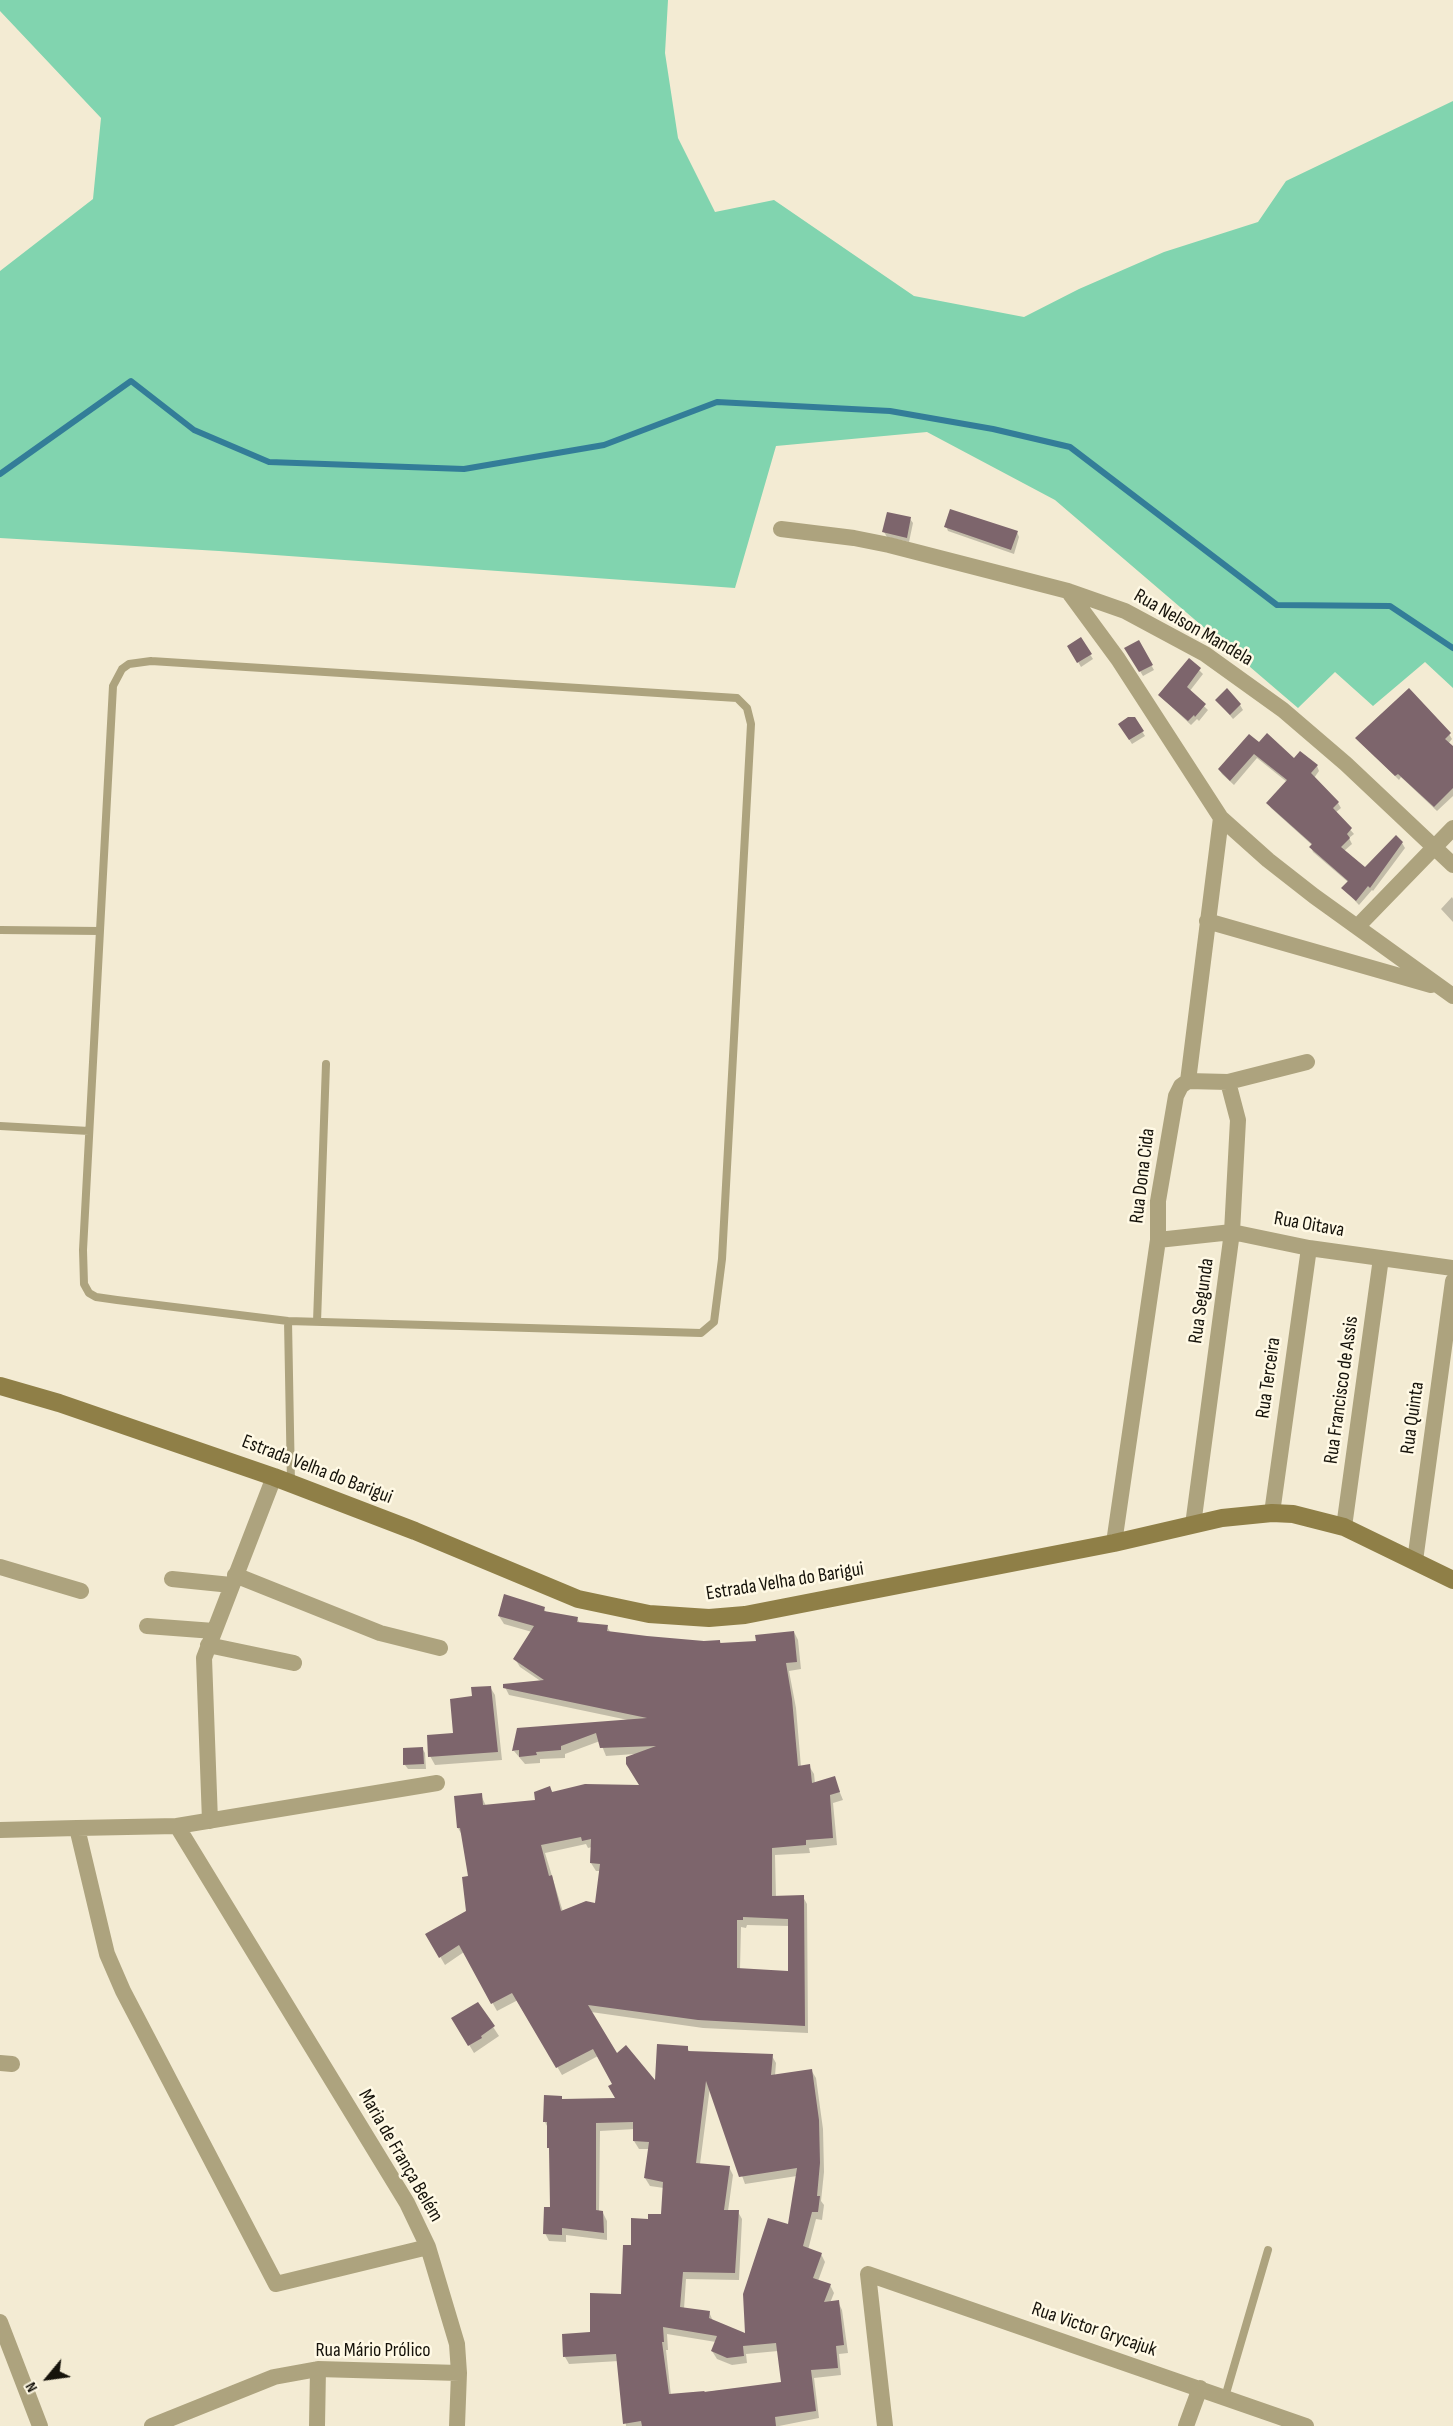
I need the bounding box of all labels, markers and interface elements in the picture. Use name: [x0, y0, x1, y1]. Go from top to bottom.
street label: Rua Nelson Mandela: [1129, 584, 1257, 672]
street label: Rua Dona Cida: [1125, 1127, 1161, 1225]
street label: Rua Oitava: [1272, 1207, 1346, 1243]
street label: Rua Segunda: [1184, 1257, 1220, 1345]
street label: Rua Francisco de Assis: [1320, 1314, 1364, 1466]
street label: Rua Terceira: [1251, 1336, 1287, 1420]
street label: Rua Quinta: [1396, 1380, 1430, 1456]
street label: Estrada Velha do Barigui: [238, 1430, 396, 1510]
street label: Estrada Velha do Barigui: [704, 1558, 866, 1606]
street label: Maria de França Belém: [352, 2086, 448, 2226]
street label: Rua Victor Grycajuk: [1028, 2297, 1160, 2363]
street label: Rua Mário Prólico: [315, 2339, 431, 2363]
north arrow: [18, 2348, 78, 2408]
text: N: [21, 2379, 42, 2395]

